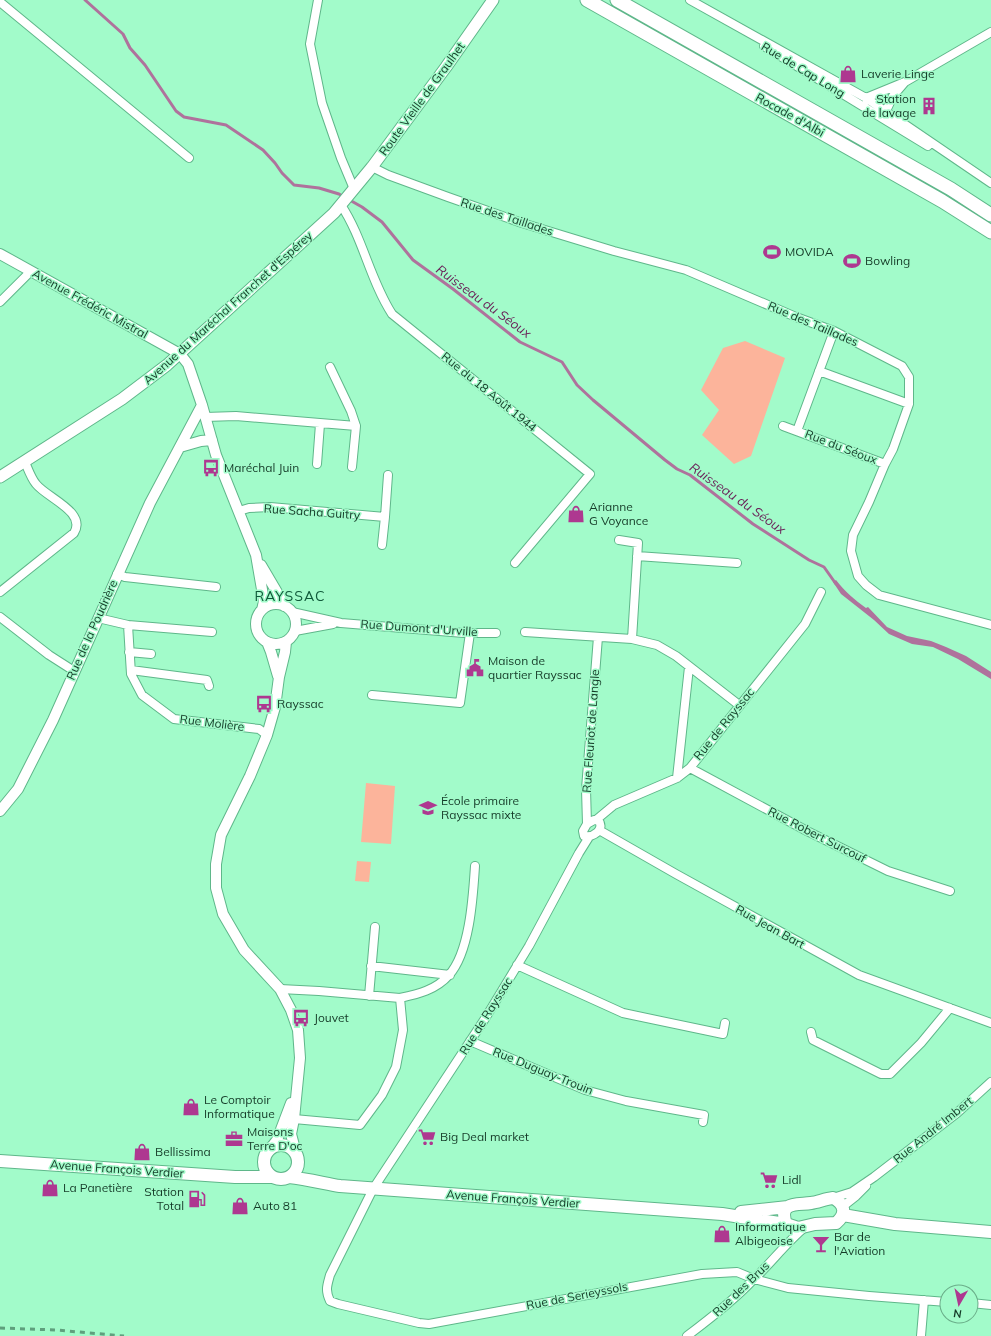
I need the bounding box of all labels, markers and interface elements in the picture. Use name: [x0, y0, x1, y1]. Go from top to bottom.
street label: Route Vieille de Graulhet: [375, 39, 468, 158]
street label: Rue de Cap Long: [759, 39, 848, 100]
shop icon: Laverie Linge: [838, 64, 858, 84]
place label: Laverie Linge: [861, 66, 935, 81]
street label: Rocade d'Albi: [753, 89, 827, 140]
place label: Station de lavage: [862, 91, 916, 120]
building icon: Station de lavage: [919, 96, 939, 116]
street label: Rue des Taillades: [459, 194, 555, 239]
street label: Avenue du Maréchal Franchet d'Espérey: [140, 227, 316, 388]
sports icon: MOVIDA: [762, 242, 782, 262]
place label: MOVIDA: [785, 244, 834, 259]
sports icon: Bowling: [842, 251, 862, 271]
place label: Bowling: [865, 253, 910, 268]
water label: Ruisseau du Séoux: [433, 261, 536, 342]
street label: Avenue Frédéric Mistral: [30, 265, 151, 342]
street label: Rue des Taillades: [766, 298, 861, 349]
street label: Rue du 18 Août 1944: [439, 349, 540, 435]
street label: Rue du Séoux: [803, 426, 880, 467]
bus stop icon: Maréchal Juin: [201, 458, 221, 478]
water label: Ruisseau du Séoux: [687, 459, 790, 538]
place label: Maréchal Juin: [224, 460, 299, 475]
place label: Arianne G Voyance: [589, 499, 648, 528]
street label: Rue Sacha Guitry: [263, 501, 361, 522]
shop icon: Arianne G Voyance: [566, 504, 586, 524]
street label: Rue de la Poudrière: [63, 577, 120, 682]
district label: RAYSSAC: [254, 587, 326, 605]
street label: Rue Dumont d'Urville: [360, 616, 478, 639]
place label: Maison de quartier Rayssac: [488, 653, 582, 682]
public building icon: Maison de quartier Rayssac: [465, 658, 485, 678]
street label: Rue Fleuriot de Langle: [579, 669, 602, 793]
street label: Rue de Rayssac: [690, 685, 757, 763]
bus stop icon: Rayssac: [254, 694, 274, 714]
place label: Rayssac: [277, 696, 324, 711]
street label: Rue Molière: [179, 711, 245, 734]
place label: École primaire Rayssac mixte: [441, 793, 521, 822]
school or university icon: École primaire Rayssac mixte: [418, 798, 438, 818]
street label: Rue Robert Surcouf: [766, 803, 870, 866]
street label: Rue Jean Bart: [733, 901, 808, 952]
street label: Rue de Rayssac: [456, 974, 515, 1057]
bus stop icon: Jouvet: [291, 1008, 311, 1028]
place label: Jouvet: [314, 1010, 349, 1025]
street label: Rue Duguay-Trouin: [491, 1044, 596, 1098]
place label: Le Comptoir Informatique: [204, 1092, 275, 1121]
street label: Rue André Imbert: [890, 1093, 976, 1166]
shop icon: Le Comptoir Informatique: [181, 1097, 201, 1117]
place label: Maisons Terre D'oc: [247, 1124, 303, 1153]
supermarket icon: Big Deal market: [417, 1127, 437, 1147]
office icon: Maisons Terre D'oc: [224, 1129, 244, 1149]
place label: Big Deal market: [440, 1129, 529, 1144]
shop icon: Bellissima: [132, 1142, 152, 1162]
place label: Bellissima: [155, 1144, 211, 1159]
street label: Avenue François Verdier: [50, 1156, 185, 1181]
supermarket icon: Lidl: [759, 1170, 779, 1190]
place label: Lidl: [782, 1172, 801, 1187]
shop icon: La Panetière: [40, 1178, 60, 1198]
place label: La Panetière: [63, 1180, 133, 1195]
place label: Station Total: [144, 1184, 184, 1213]
street label: Avenue François Verdier: [446, 1186, 581, 1211]
fuel station icon: Station Total: [187, 1189, 207, 1209]
shop icon: Auto 81: [230, 1196, 250, 1216]
place label: Auto 81: [253, 1198, 297, 1213]
place label: Informatique Albigeoise: [735, 1219, 806, 1248]
shop icon: Informatique Albigeoise: [712, 1224, 732, 1244]
place label: Bar de l'Aviation: [834, 1229, 885, 1258]
bar icon: Bar de l'Aviation: [811, 1234, 831, 1254]
street label: Rue des Brus: [709, 1258, 772, 1319]
street label: Rue de Serieyssols: [525, 1278, 629, 1313]
north arrow: [939, 1284, 979, 1324]
text: N: [952, 1306, 963, 1321]

